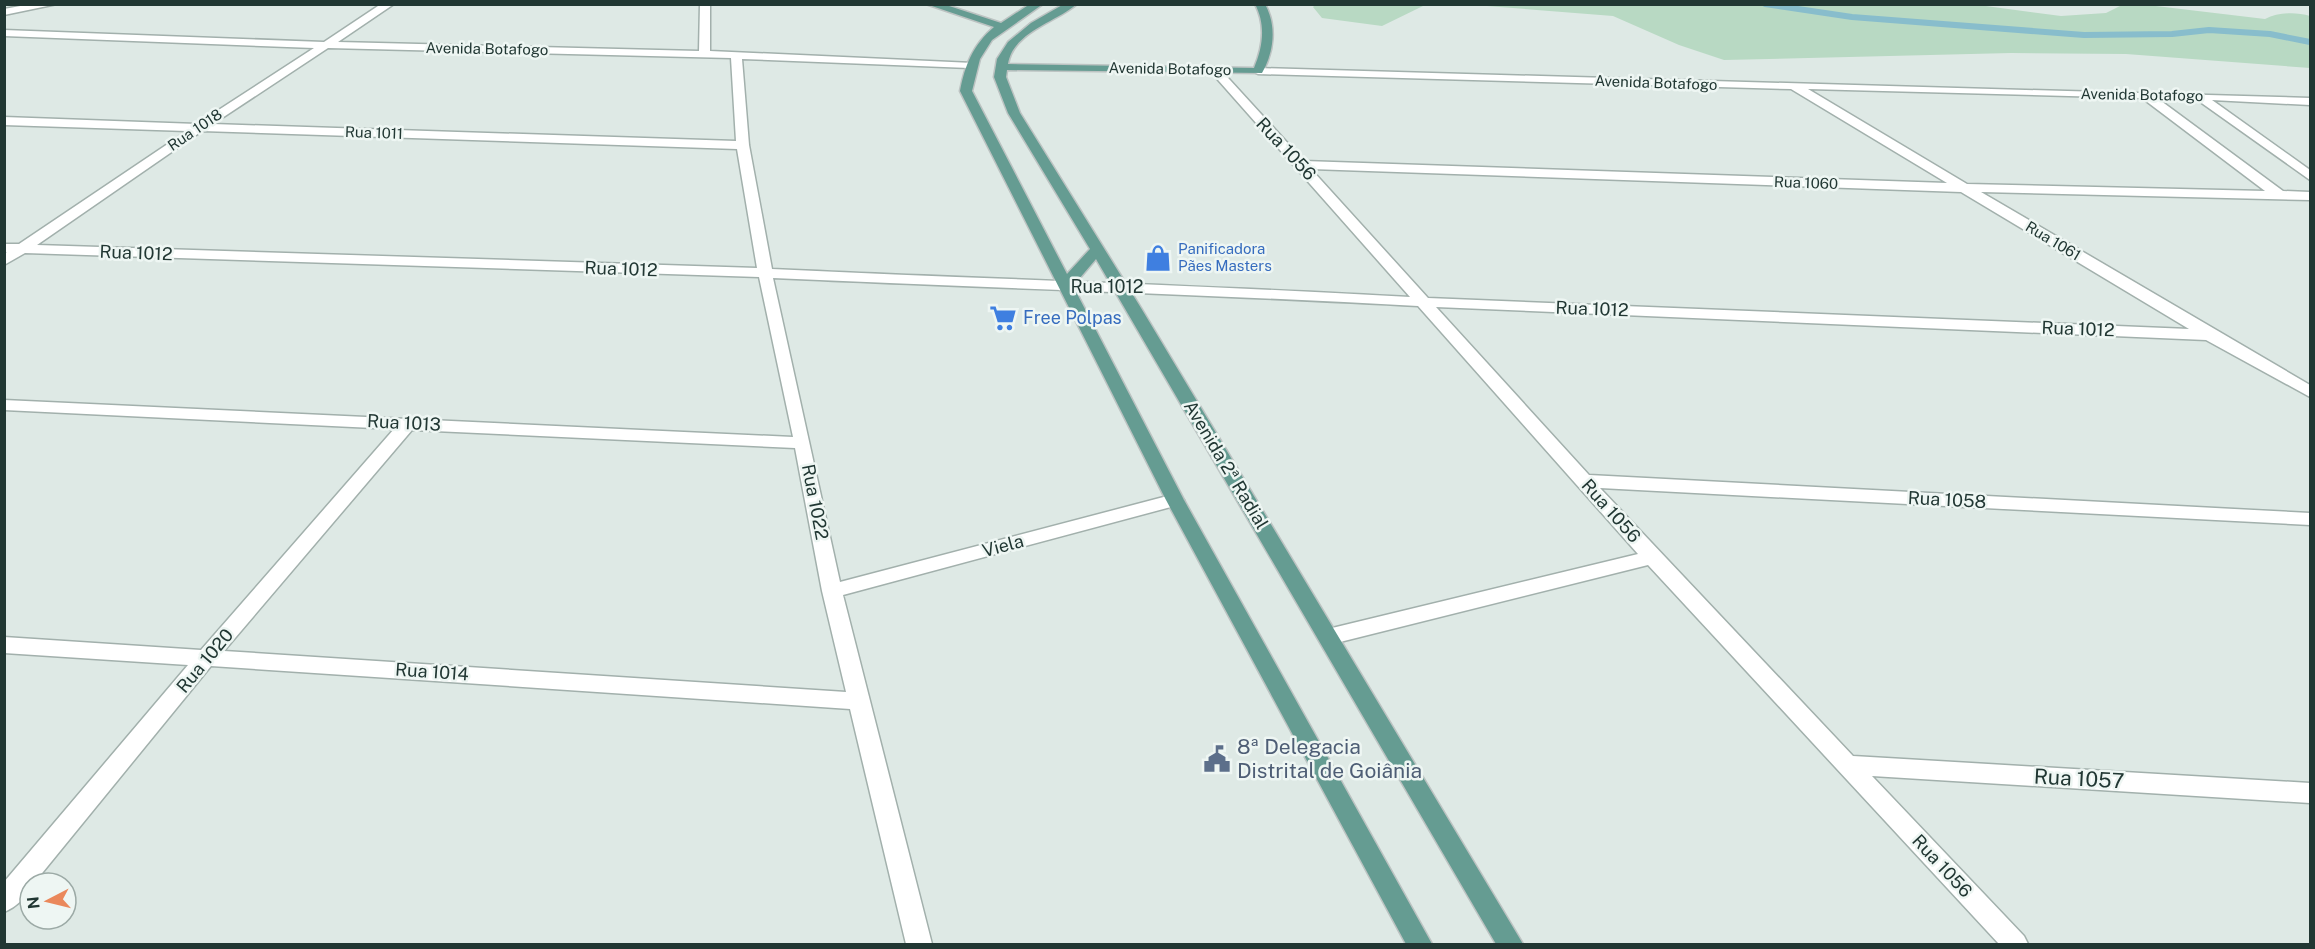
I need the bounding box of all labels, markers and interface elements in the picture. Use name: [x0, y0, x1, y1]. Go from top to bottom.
street label: Avenida Botafogo: [425, 39, 549, 58]
street label: Avenida Botafogo: [1108, 59, 1232, 78]
street label: Avenida Botafogo: [1594, 72, 1718, 93]
street label: Avenida Botafogo: [2080, 85, 2204, 104]
street label: Rua 1018: [164, 105, 225, 154]
street label: Rua 1056: [1252, 113, 1321, 184]
street label: Rua 1011: [345, 123, 403, 142]
street label: Rua 1060: [1774, 173, 1838, 192]
street label: Rua 1061: [2023, 217, 2084, 264]
place label: Panificadora Pães Masters: [1178, 240, 1272, 274]
street label: Rua 1012: [99, 241, 173, 264]
shop icon: Panificadora Pães Masters: [1143, 243, 1173, 273]
street label: Rua 1012: [584, 257, 658, 280]
street label: Rua 1012: [1070, 276, 1144, 297]
street label: Rua 1012: [1555, 297, 1629, 320]
supermarket icon: Free Polpas: [988, 303, 1018, 333]
place label: Free Polpas: [1023, 307, 1122, 328]
street label: Rua 1012: [2041, 317, 2115, 340]
street label: Avenida 2ª Radial: [1180, 397, 1273, 533]
street label: Rua 1013: [367, 410, 441, 435]
street label: Rua 1022: [798, 462, 833, 542]
street label: Rua 1056: [1578, 475, 1645, 547]
street label: Rua 1058: [1907, 487, 1987, 512]
street label: Viela: [980, 530, 1026, 561]
street label: Rua 1020: [172, 624, 237, 697]
street label: Rua 1014: [394, 658, 470, 685]
place label: 8ª Delegacia Distrital de Goiânia: [1237, 734, 1422, 783]
public building icon: 8ª Delegacia Distrital de Goiânia: [1202, 744, 1232, 774]
street label: Rua 1057: [2033, 764, 2125, 793]
street label: Rua 1056: [1908, 830, 1977, 901]
north arrow: [18, 871, 78, 931]
text: N: [23, 895, 44, 910]

